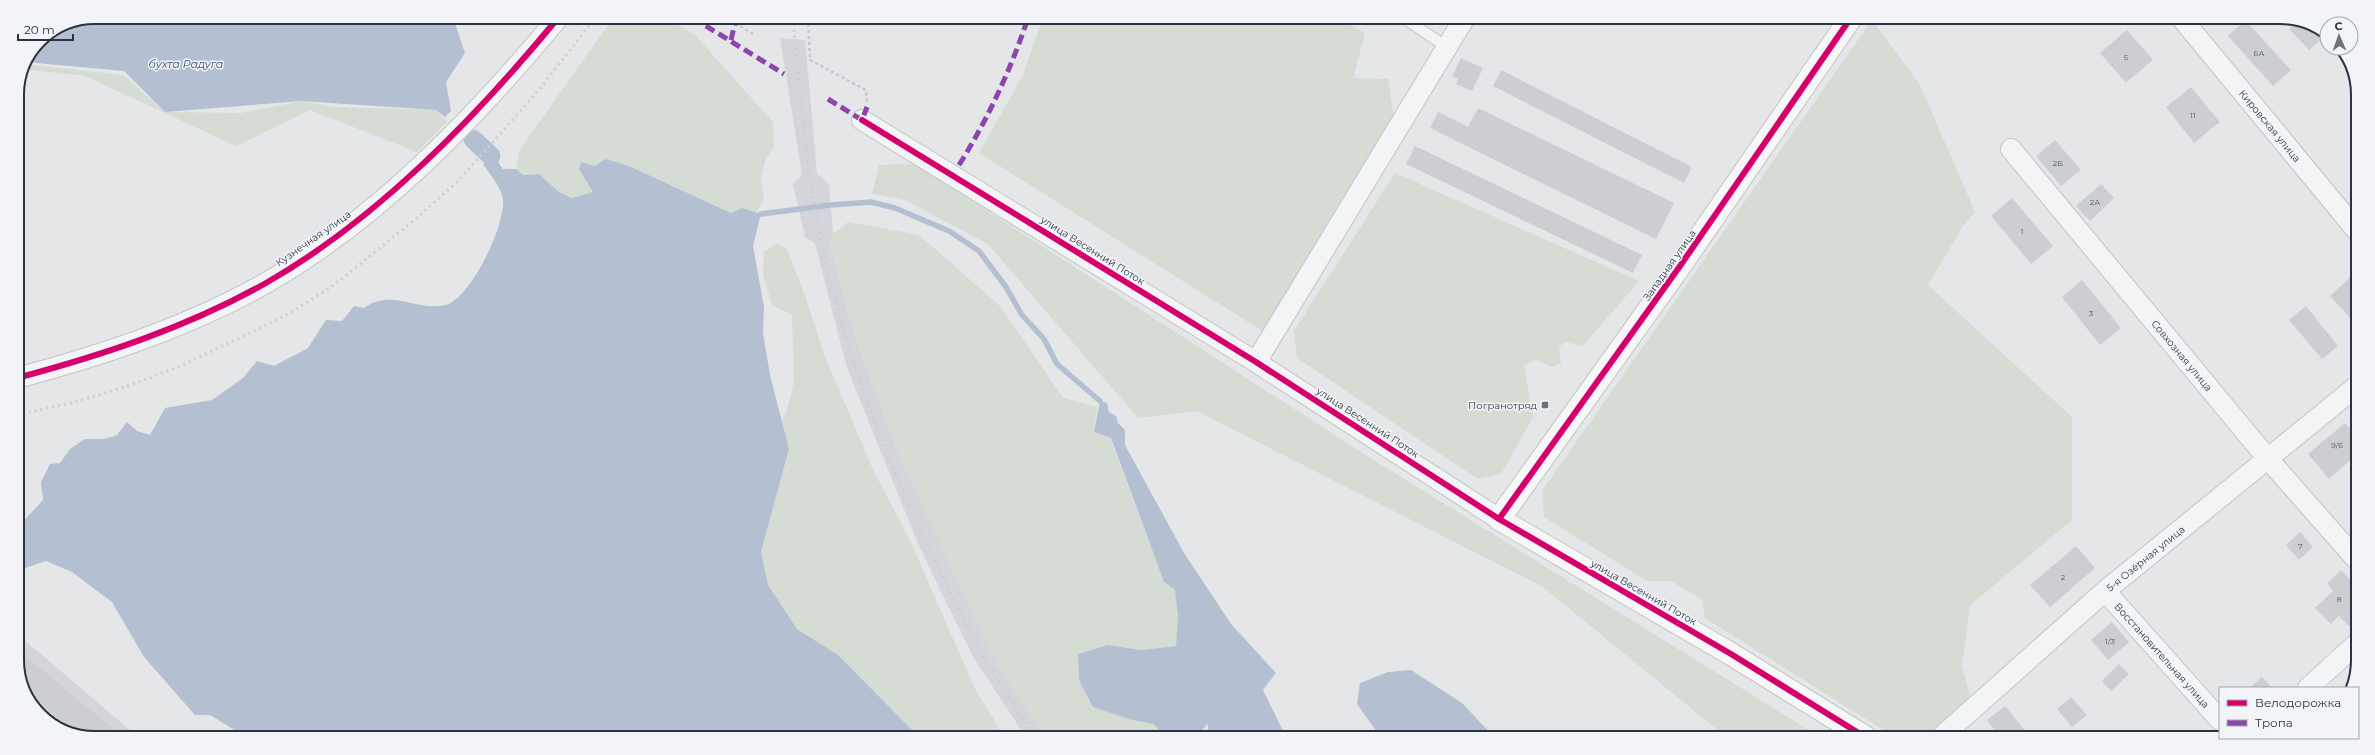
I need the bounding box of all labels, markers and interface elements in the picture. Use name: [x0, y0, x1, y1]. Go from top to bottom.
scale bar: [18, 16, 73, 42]
north arrow: [2319, 16, 2359, 56]
text: С: [2334, 19, 2343, 33]
text: 20 m: [24, 22, 55, 37]
house number: 6А: [2254, 48, 2264, 58]
house number: 5: [2124, 52, 2129, 62]
water label: бухта Радуга: [149, 57, 224, 71]
street label: Кировская улица: [2236, 87, 2304, 165]
house number: 11: [2190, 110, 2196, 120]
house number: 2Б: [2053, 158, 2063, 168]
house number: 2А: [2090, 197, 2100, 207]
street label: Кузнечная улица: [273, 208, 354, 269]
street label: улица Весенний Поток: [1037, 213, 1147, 288]
house number: 1: [2021, 226, 2023, 236]
street label: Западная улица: [1640, 227, 1699, 303]
house number: 3: [2089, 308, 2094, 318]
street label: Совхозная улица: [2148, 317, 2215, 394]
street label: улица Весенний Поток: [1313, 384, 1422, 461]
place label: Погранотряд: [1468, 399, 1537, 412]
marker: Погранотряд: [1540, 400, 1550, 410]
house number: 9/6: [2331, 440, 2343, 450]
street label: 5-я Озёрная улица: [2104, 523, 2188, 594]
house number: 7: [2298, 541, 2303, 551]
street label: улица Весенний Поток: [1588, 556, 1699, 628]
house number: 2: [2061, 572, 2066, 582]
house number: 8: [2336, 594, 2342, 604]
street label: Восстановительная улица: [2112, 600, 2212, 711]
house number: 1/3: [2105, 636, 2116, 646]
legend: [2219, 687, 2359, 739]
text: Велодорожка: [2255, 695, 2341, 710]
text: Тропа: [2255, 715, 2293, 730]

